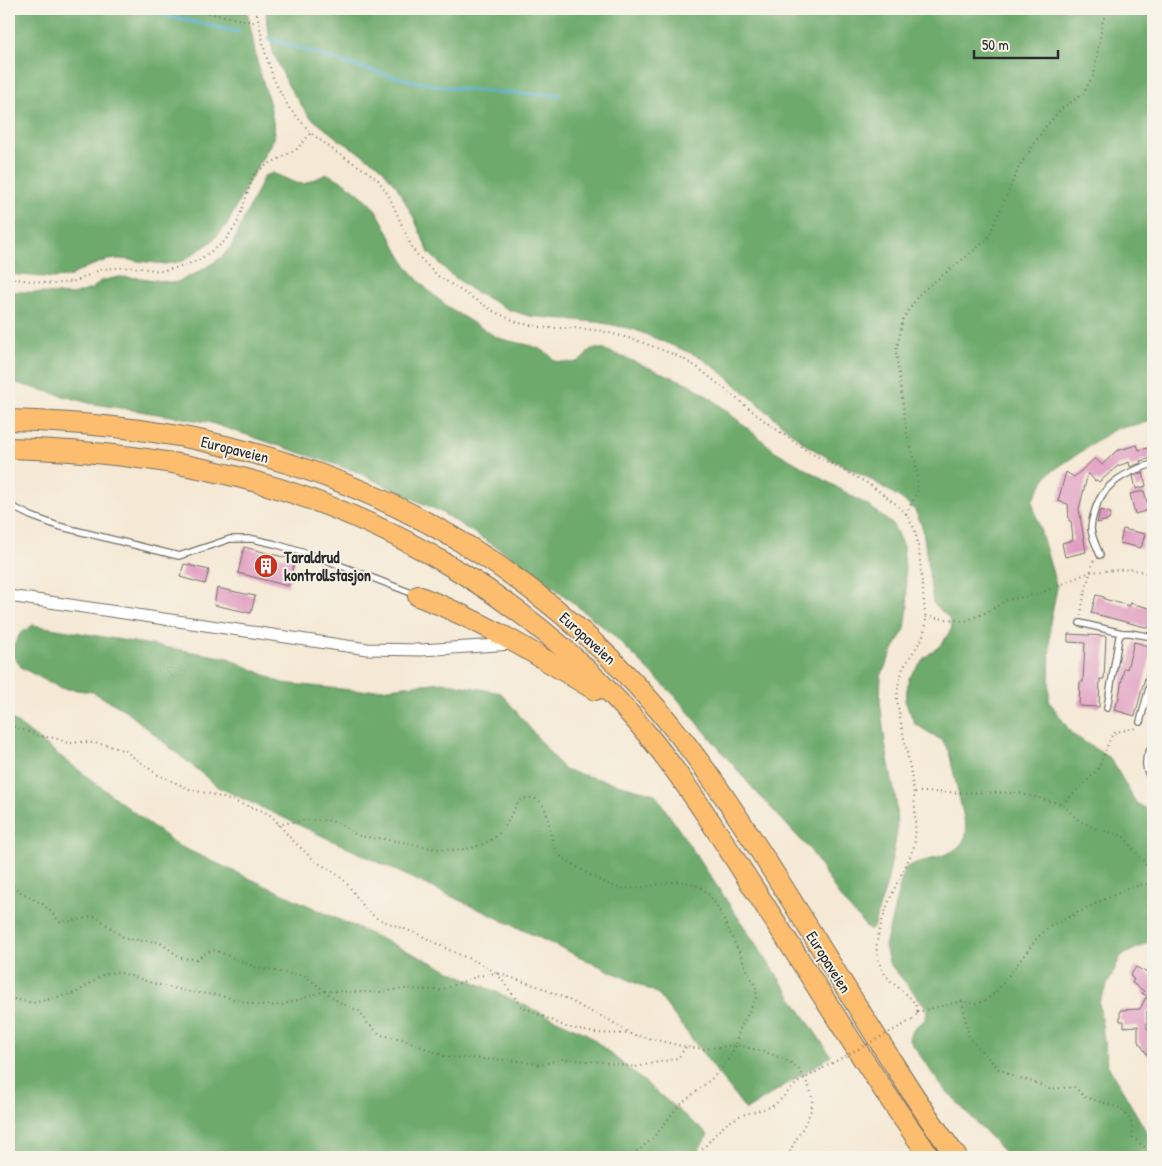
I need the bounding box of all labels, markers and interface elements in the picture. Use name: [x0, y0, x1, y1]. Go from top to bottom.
scale bar: [974, 28, 1058, 60]
text: 50 m: [982, 34, 1009, 55]
street label: Europaveien: [199, 430, 271, 468]
place label: Taraldrud kontrollstasjon: [283, 546, 371, 586]
building icon: Taraldrud kontrollstasjon: [253, 553, 279, 579]
street label: Europaveien: [555, 607, 621, 669]
street label: Europaveien: [801, 927, 857, 997]

